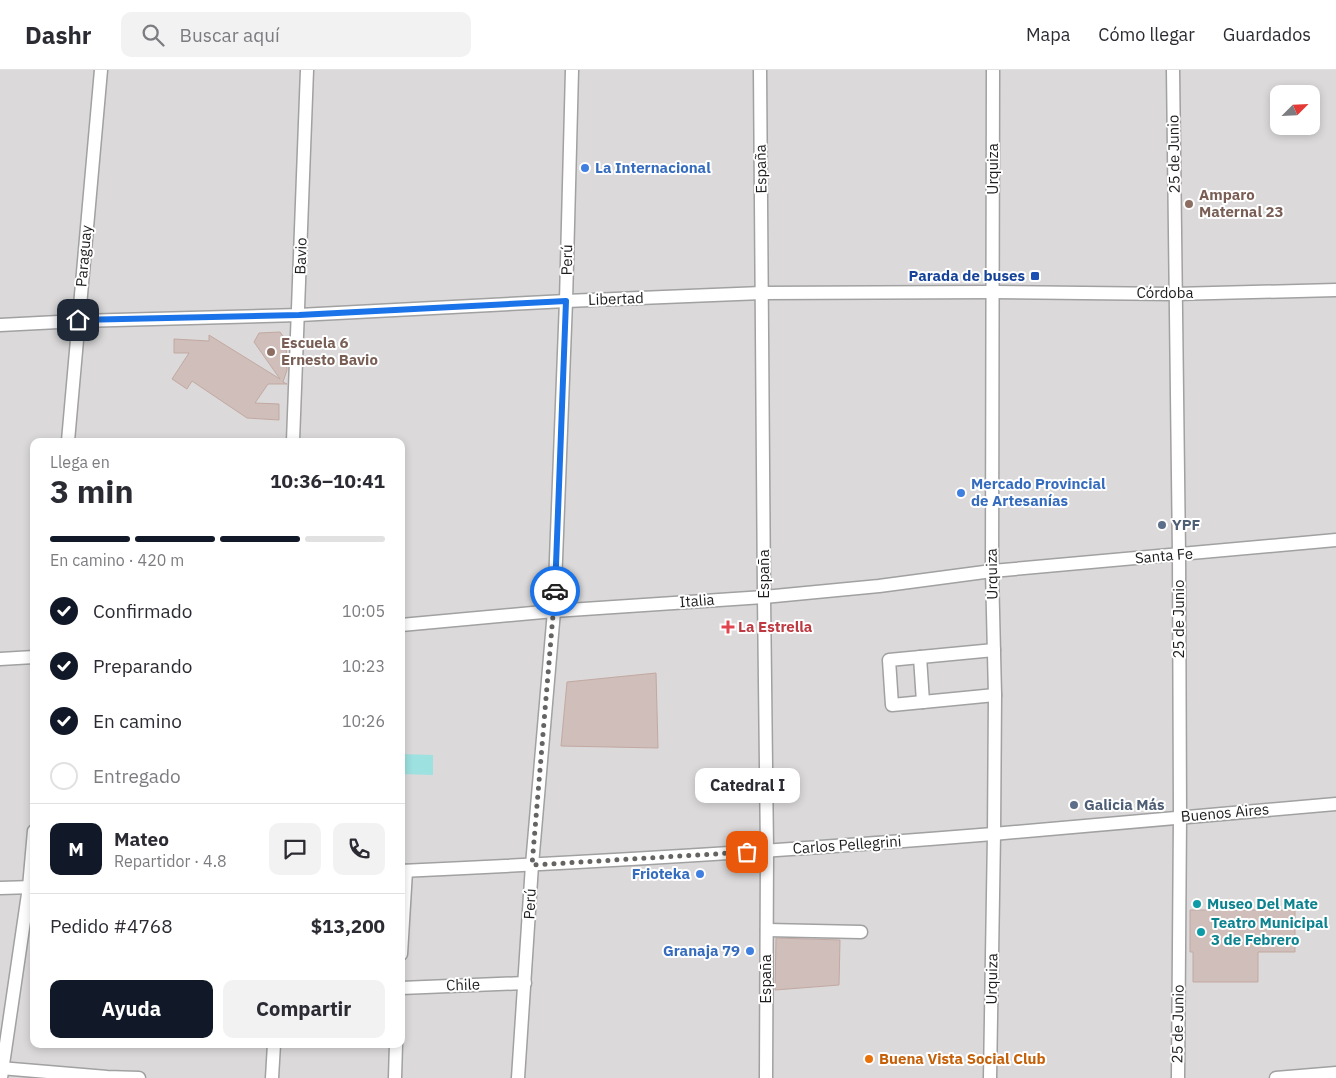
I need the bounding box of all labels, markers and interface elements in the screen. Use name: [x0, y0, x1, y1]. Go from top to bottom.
search box: [121, 12, 471, 57]
text: Dashr: [25, 19, 91, 51]
icon: search: [139, 21, 167, 49]
text: Buscar aquí: [179, 23, 280, 47]
text: Mapa: [1026, 23, 1070, 46]
text: Cómo llegar: [1098, 23, 1195, 46]
text: Guardados: [1223, 23, 1311, 46]
north arrow: [1270, 85, 1320, 135]
map controls: [1270, 85, 1320, 135]
street label: 25 de Junio: [1163, 114, 1184, 194]
street label: Urquiza: [983, 143, 1002, 195]
street label: España: [751, 144, 770, 194]
place label: La Internacional: [595, 158, 711, 177]
marker: La Internacional: [579, 162, 591, 174]
place label: Amparo Maternal 23: [1199, 185, 1283, 221]
marker: Amparo Maternal 23: [1183, 198, 1195, 210]
street label: Paraguay: [71, 224, 96, 288]
street label: Bavio: [290, 237, 311, 275]
street label: Perú: [557, 244, 576, 276]
place label: Parada de buses: [909, 266, 1025, 285]
marker: Parada de buses: [1029, 270, 1041, 282]
street label: Córdoba: [1137, 283, 1193, 302]
street label: Libertad: [588, 288, 644, 309]
pin: [57, 299, 99, 341]
icon: home: [64, 306, 92, 334]
place label: Escuela 6 Ernesto Bavio: [281, 333, 378, 369]
marker: Escuela 6 Ernesto Bavio: [265, 346, 277, 358]
text: Llega en: [50, 452, 110, 472]
text: 10:36–10:41: [270, 469, 385, 493]
text: 3 min: [50, 470, 134, 512]
place label: Mercado Provincial de Artesanías: [971, 474, 1106, 510]
marker: Mercado Provincial de Artesanías: [955, 487, 967, 499]
place label: YPF: [1172, 515, 1201, 534]
marker: YPF: [1156, 519, 1168, 531]
street label: Santa Fe: [1134, 543, 1194, 568]
street label: Urquiza: [982, 548, 1001, 600]
street label: España: [754, 549, 773, 599]
text: En camino · 420 m: [50, 550, 184, 570]
courier: [530, 566, 580, 616]
icon: car: [541, 577, 569, 605]
street label: 25 de Junio: [1169, 580, 1188, 658]
street label: Italia: [679, 590, 715, 611]
icon: check: [50, 597, 78, 625]
text: Confirmado: [93, 599, 192, 623]
text: 10:05: [342, 601, 385, 621]
place label: La Estrella: [738, 617, 813, 636]
marker: La Estrella: [722, 621, 734, 633]
icon: check: [50, 652, 78, 680]
text: Preparando: [93, 654, 192, 678]
text: 10:23: [342, 656, 385, 676]
icon: check: [50, 707, 78, 735]
text: En camino: [93, 709, 182, 733]
text: 10:26: [342, 711, 385, 731]
text: Entregado: [93, 764, 181, 788]
callout: Catedral I: [694, 767, 800, 802]
text: Catedral I: [710, 775, 785, 795]
place label: Galicia Más: [1084, 795, 1165, 814]
marker: Galicia Más: [1068, 799, 1080, 811]
street label: Buenos Aires: [1180, 799, 1270, 826]
button: chat: [269, 823, 321, 875]
button: phone: [333, 823, 385, 875]
text: Mateo: [114, 827, 169, 851]
pin: [726, 831, 768, 873]
street label: Carlos Pellegrini: [792, 831, 902, 858]
text: M: [68, 837, 84, 861]
icon: bag: [733, 838, 761, 866]
text: Repartidor · 4.8: [114, 851, 227, 871]
place label: Frioteka: [632, 864, 690, 883]
marker: Frioteka: [694, 868, 706, 880]
street label: Perú: [519, 888, 540, 920]
place label: Museo Del Mate: [1207, 894, 1318, 913]
marker: Museo Del Mate: [1191, 898, 1203, 910]
place label: Teatro Municipal 3 de Febrero: [1211, 913, 1329, 949]
text: Pedido #4768: [50, 914, 173, 938]
text: $13,200: [311, 914, 385, 938]
marker: Teatro Municipal 3 de Febrero: [1195, 926, 1207, 938]
place label: Granaja 79: [663, 941, 740, 960]
marker: Granaja 79: [744, 945, 756, 957]
street label: Urquiza: [982, 953, 1001, 1005]
street label: España: [756, 954, 775, 1004]
street label: Chile: [446, 974, 480, 995]
button: Ayuda: [50, 980, 213, 1038]
button: Compartir: [223, 980, 385, 1038]
street label: 25 de Junio: [1167, 984, 1188, 1064]
place label: Buena Vista Social Club: [879, 1049, 1046, 1068]
marker: Buena Vista Social Club: [863, 1053, 875, 1065]

